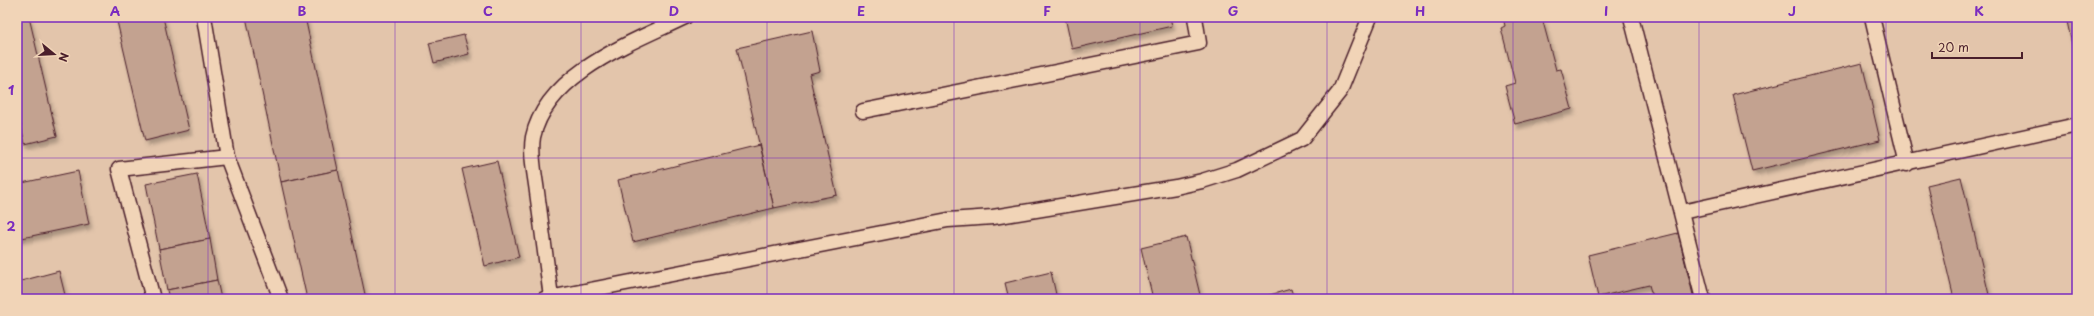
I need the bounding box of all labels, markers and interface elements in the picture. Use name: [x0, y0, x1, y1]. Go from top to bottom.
text: A: [110, 1, 120, 20]
text: B: [298, 1, 307, 20]
text: C: [483, 1, 493, 20]
text: D: [669, 1, 679, 20]
text: E: [857, 1, 865, 20]
text: F: [1043, 1, 1051, 20]
text: G: [1228, 1, 1238, 20]
text: H: [1415, 1, 1425, 20]
text: I: [1604, 1, 1608, 20]
text: J: [1788, 1, 1796, 20]
text: K: [1974, 1, 1984, 20]
north arrow: [34, 34, 74, 74]
scale bar: [1932, 34, 2022, 60]
text: 20 m: [1938, 38, 1969, 56]
text: N: [54, 50, 73, 64]
text: 1: [8, 80, 14, 99]
text: 2: [6, 216, 16, 235]

